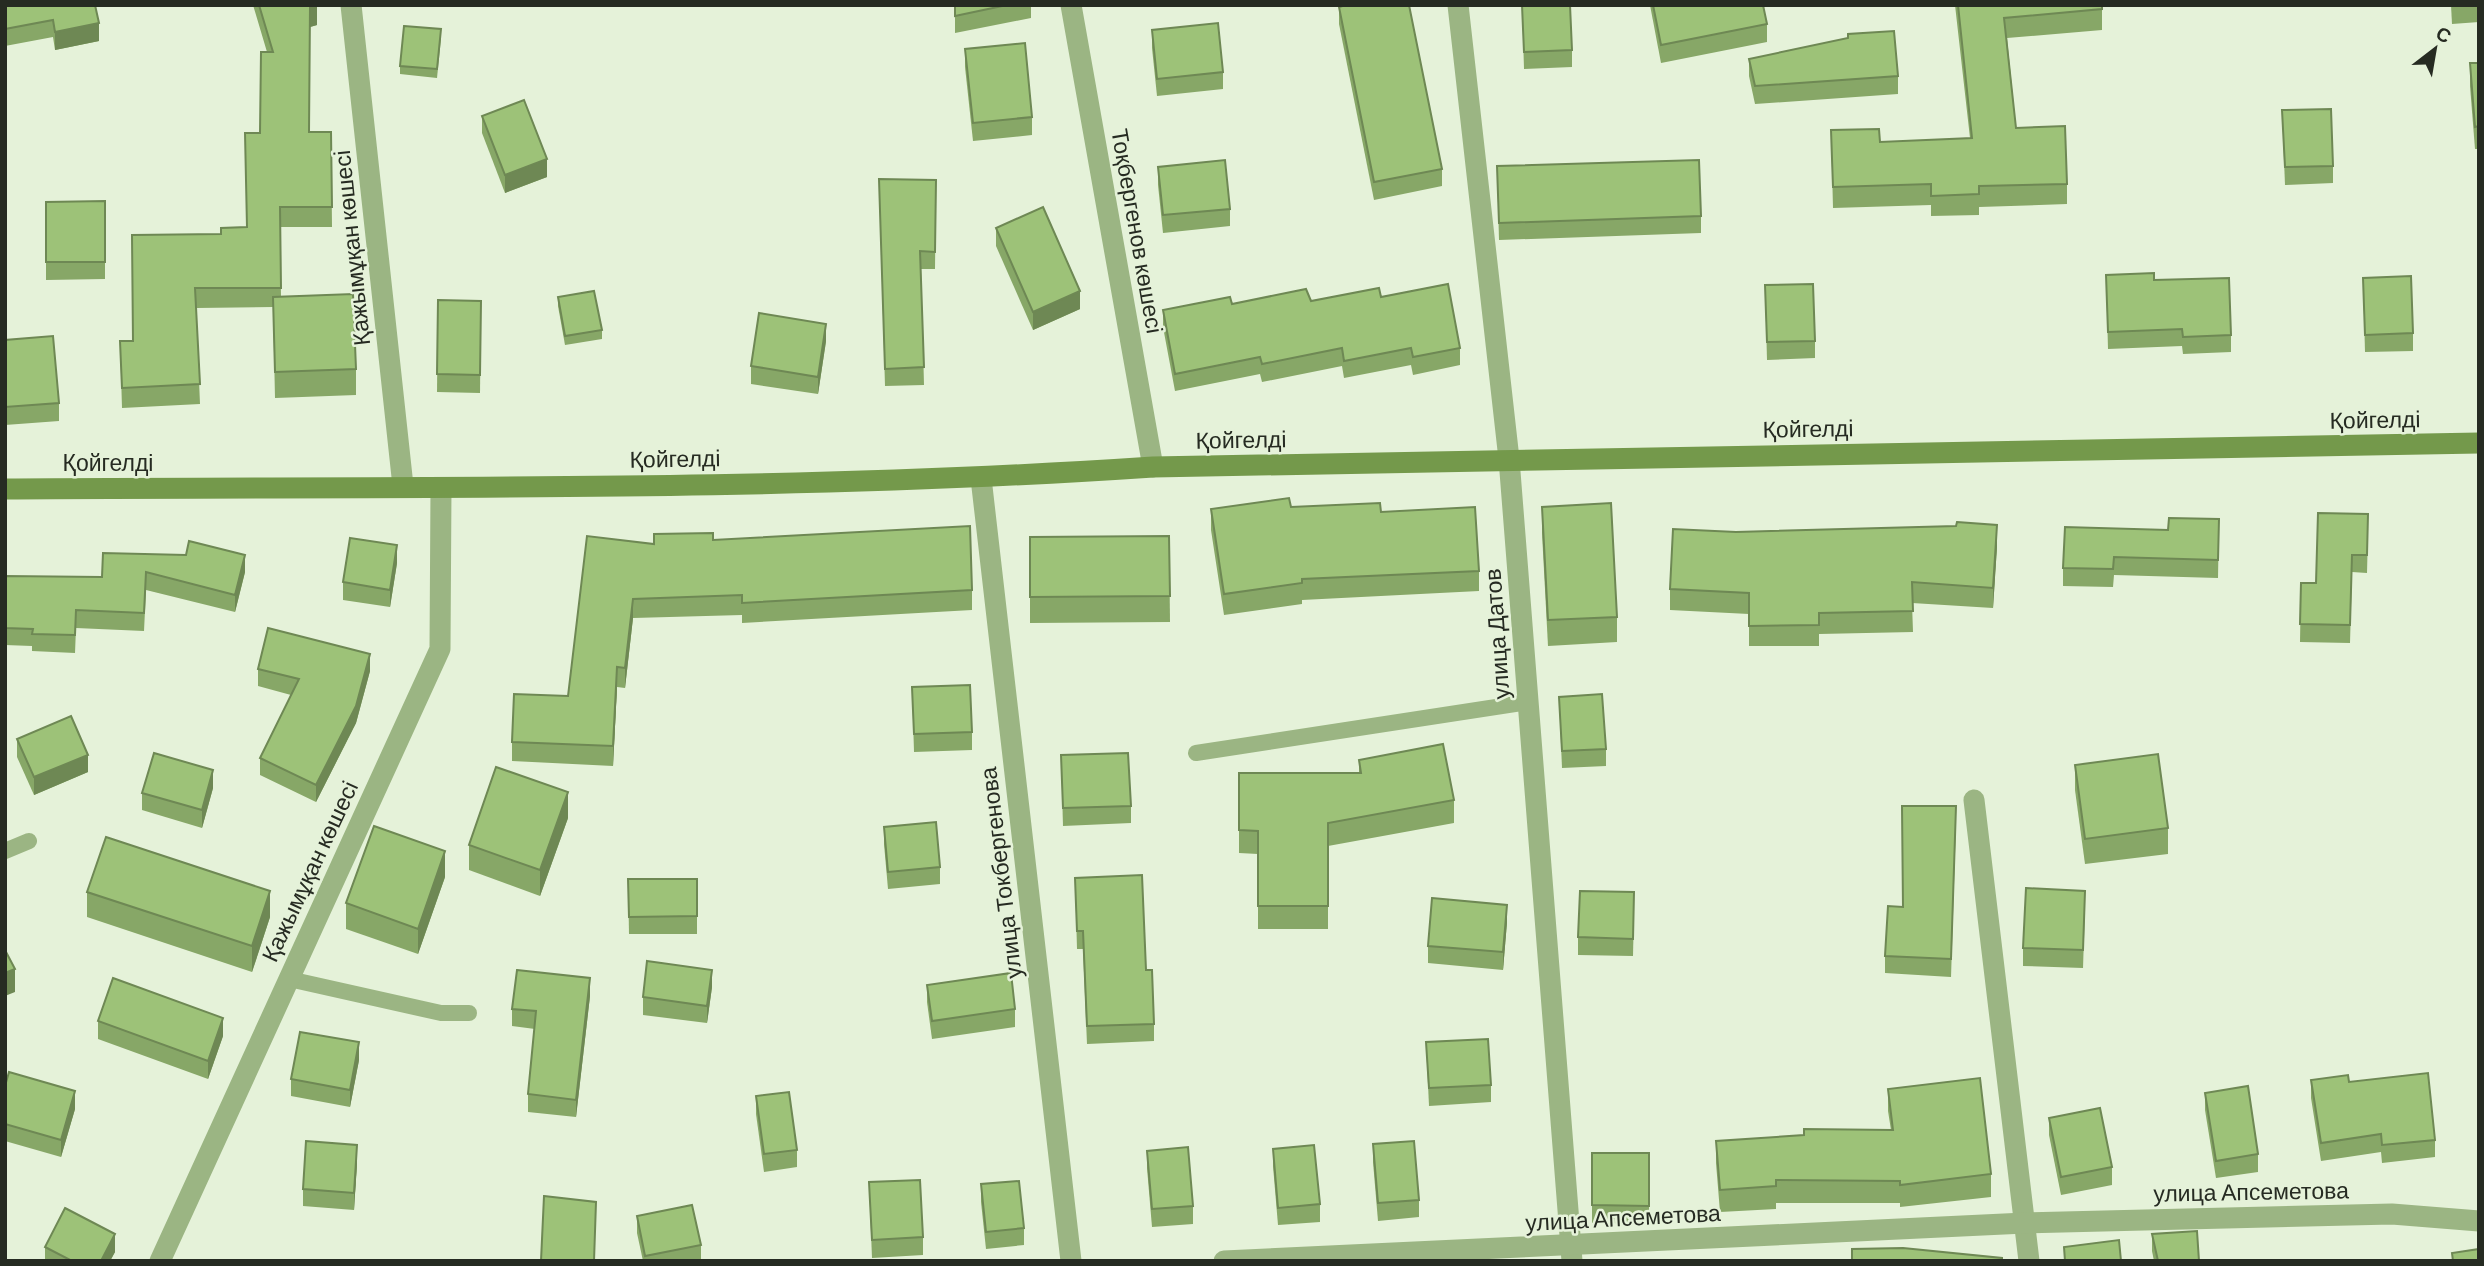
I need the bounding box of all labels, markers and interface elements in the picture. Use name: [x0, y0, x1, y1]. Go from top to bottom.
north arrow: [2400, 14, 2470, 84]
text: С: [2432, 21, 2456, 48]
street label: Тоқбергенов көшесі: [1106, 126, 1170, 336]
street label: Қажымұқан көшесі: [327, 149, 375, 347]
street label: Қойгелді: [2329, 404, 2421, 434]
street label: Қойгелді: [1762, 413, 1854, 443]
street label: Қойгелді: [1195, 424, 1287, 454]
street label: Қойгелді: [629, 443, 721, 473]
street label: Қойгелді: [63, 448, 153, 476]
street label: улица Датов: [1477, 568, 1515, 700]
street label: улица Токбергенова: [973, 765, 1027, 980]
street label: Қажымұқан көшесі: [255, 776, 363, 966]
street label: улица Апсеметова: [2153, 1175, 2349, 1207]
street label: улица Апсеметова: [1525, 1198, 1722, 1236]

